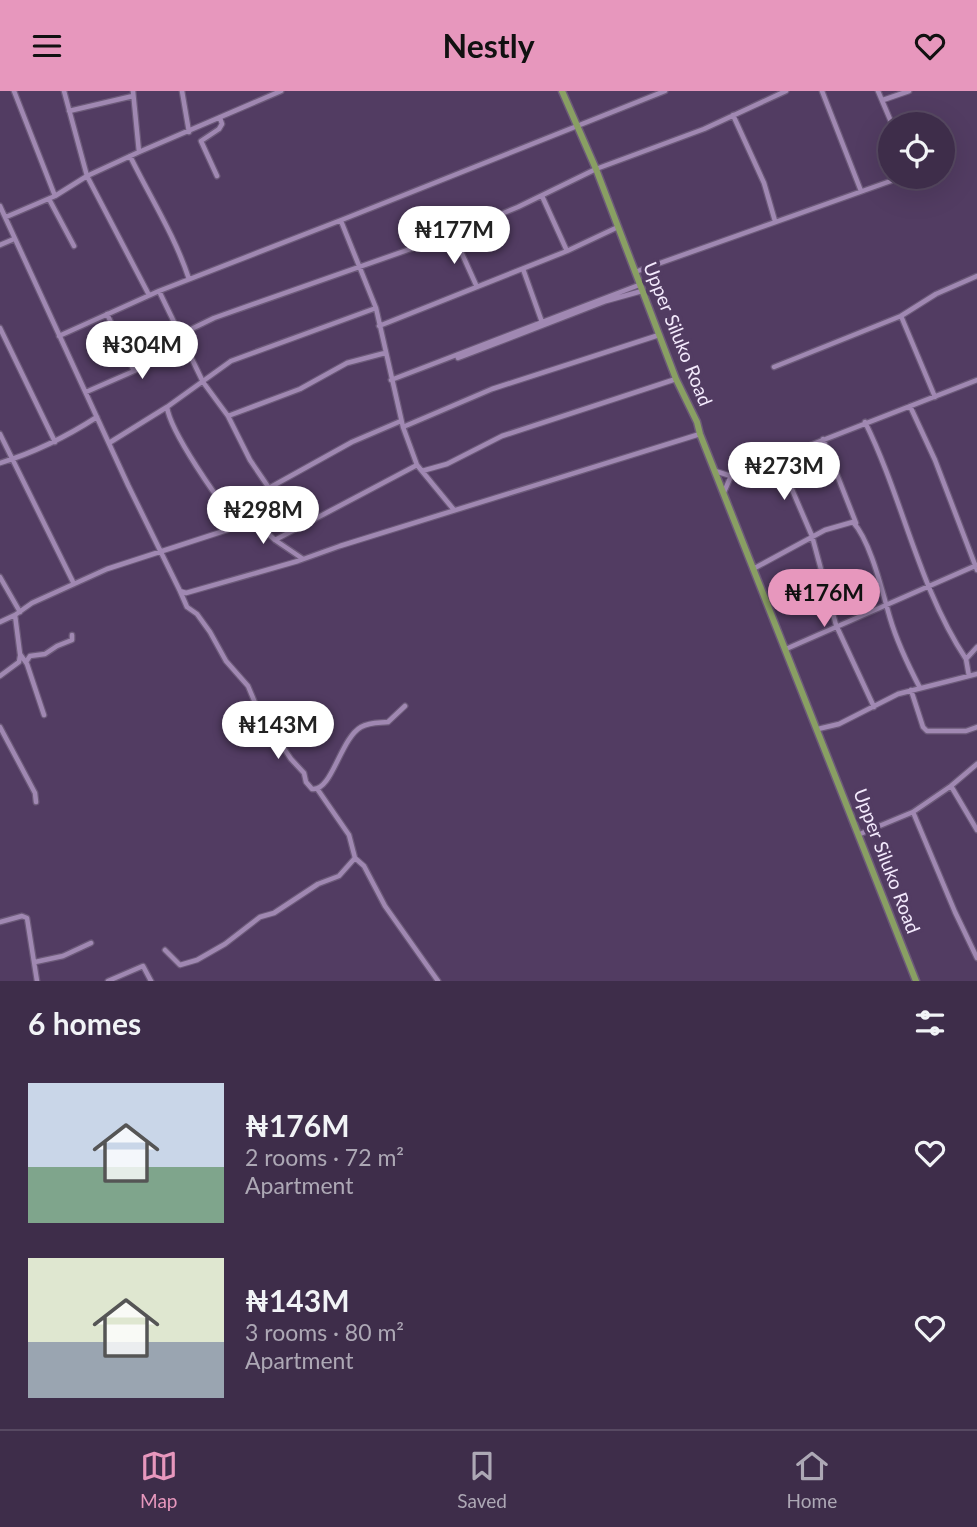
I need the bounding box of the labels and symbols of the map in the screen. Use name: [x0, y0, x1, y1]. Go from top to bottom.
pin: ₦177M: [405, 207, 503, 266]
street label: Upper Siluko Road: [639, 259, 718, 409]
pin: ₦304M: [93, 321, 191, 381]
pin: ₦273M: [735, 443, 833, 502]
pin: ₦298M: [214, 487, 312, 546]
pin: ₦176M: [775, 569, 873, 629]
pin: ₦143M: [229, 701, 327, 761]
street label: Upper Siluko Road: [849, 785, 926, 936]

